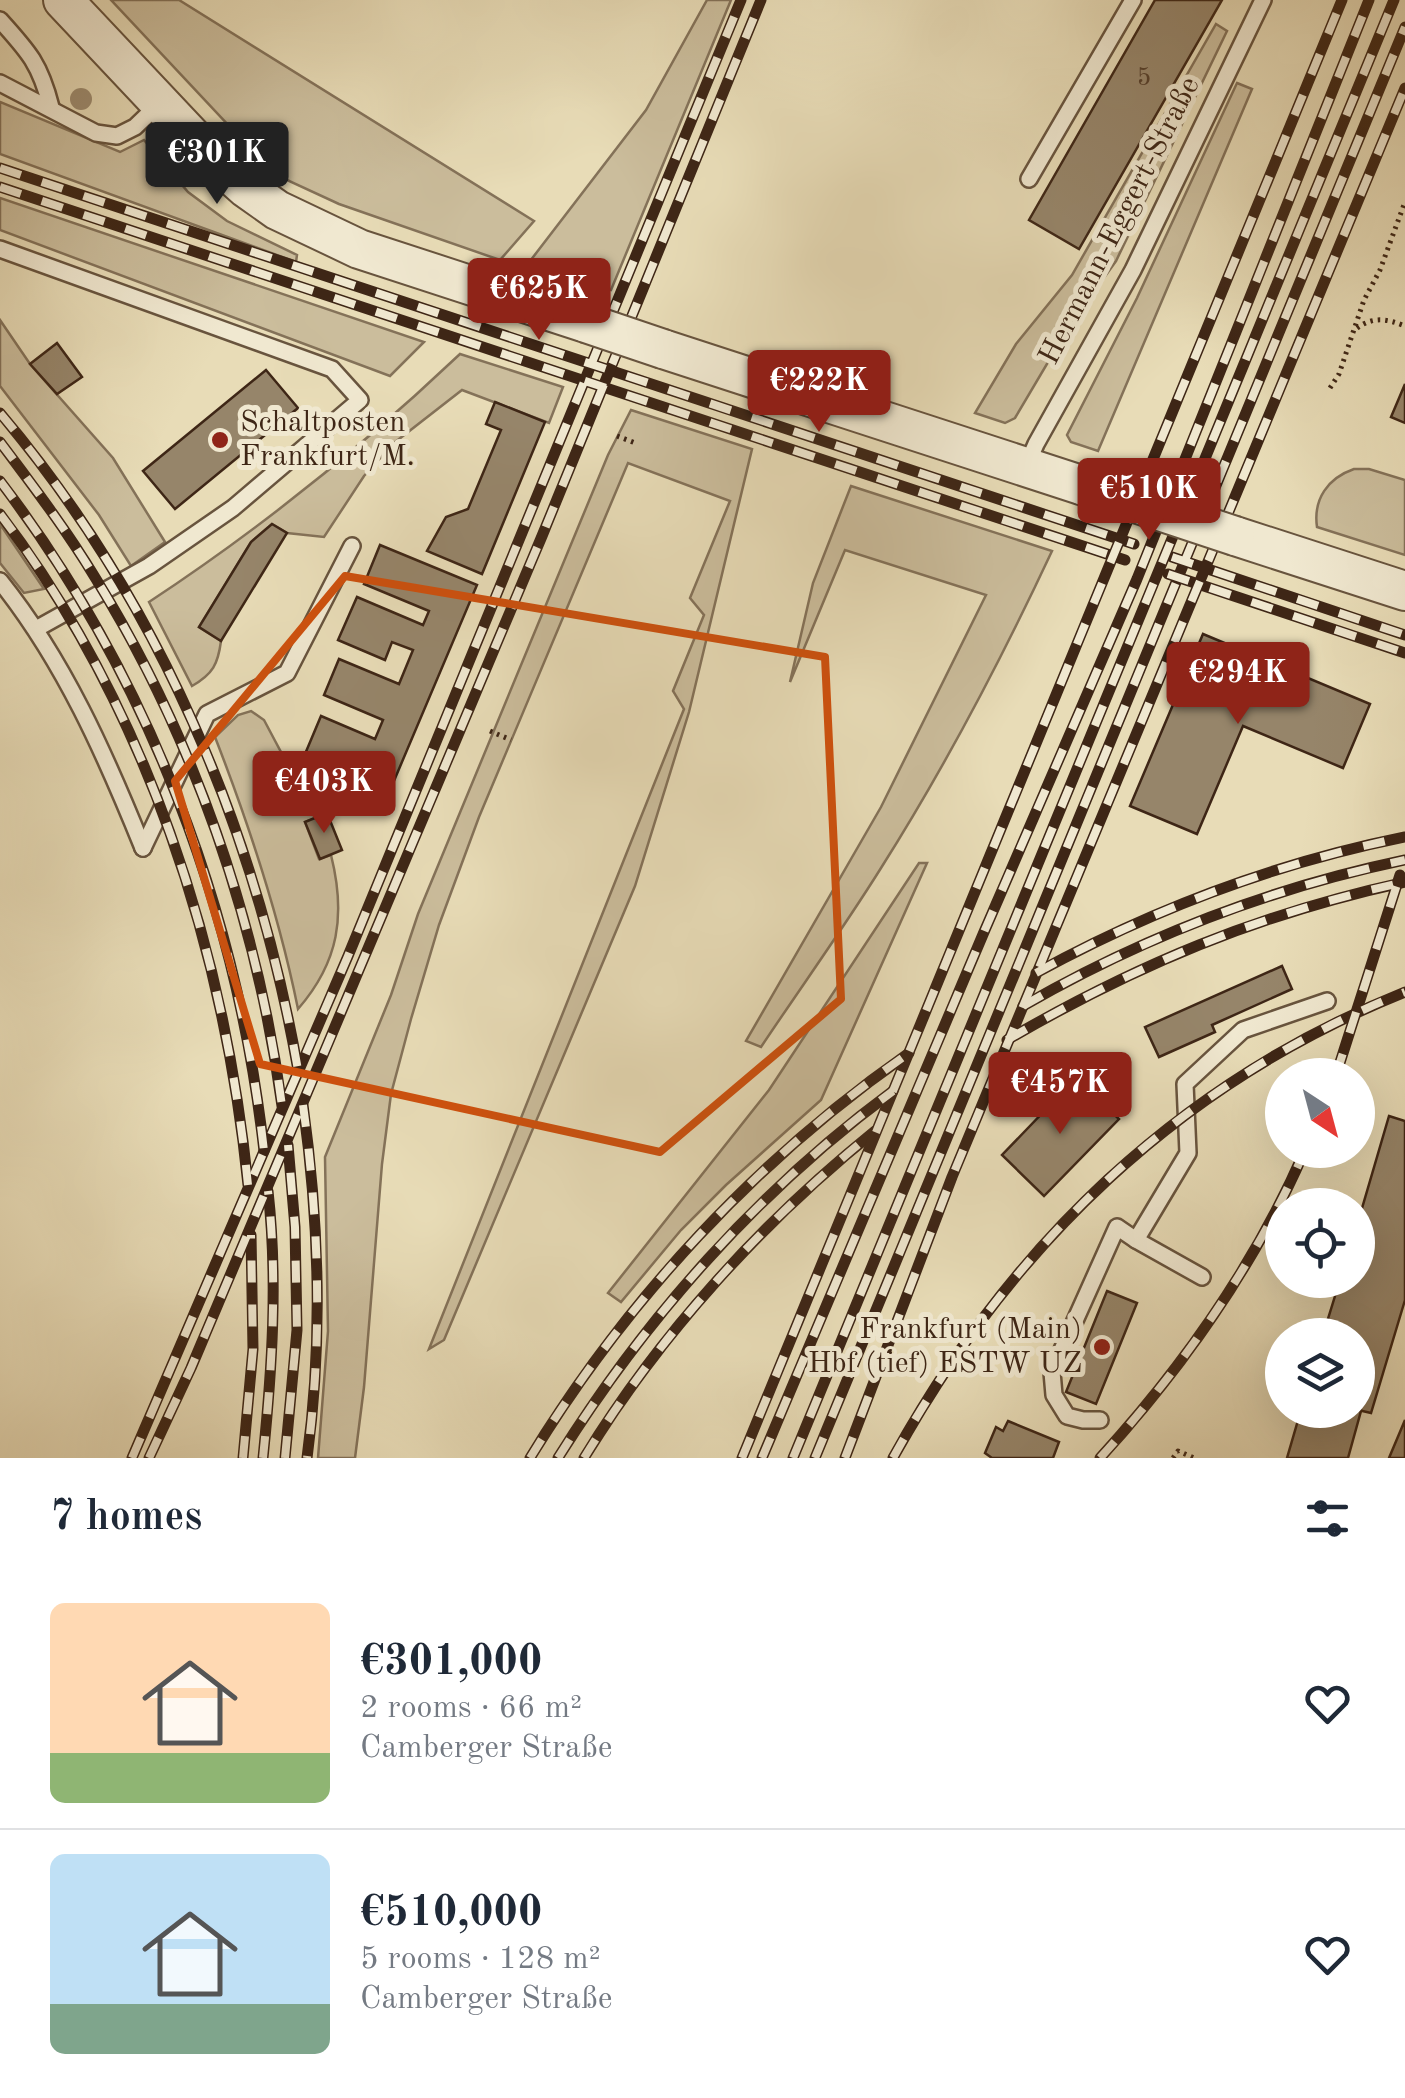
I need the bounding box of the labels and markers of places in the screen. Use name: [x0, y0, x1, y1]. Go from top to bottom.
pin: €301K: [147, 122, 287, 207]
pin: €625K: [469, 258, 609, 343]
pin: €222K: [749, 350, 889, 435]
place label: Schaltposten Frankfurt/M.: [240, 408, 415, 472]
marker: Schaltposten Frankfurt/M.: [209, 429, 231, 451]
pin: €510K: [1079, 458, 1219, 543]
pin: €294K: [1168, 642, 1308, 727]
pin: €403K: [254, 751, 394, 836]
pin: €457K: [990, 1052, 1130, 1137]
place label: Frankfurt (Main) Hbf (tief) ESTW UZ: [808, 1315, 1082, 1379]
marker: Frankfurt (Main) Hbf (tief) ESTW UZ: [1091, 1336, 1113, 1358]

